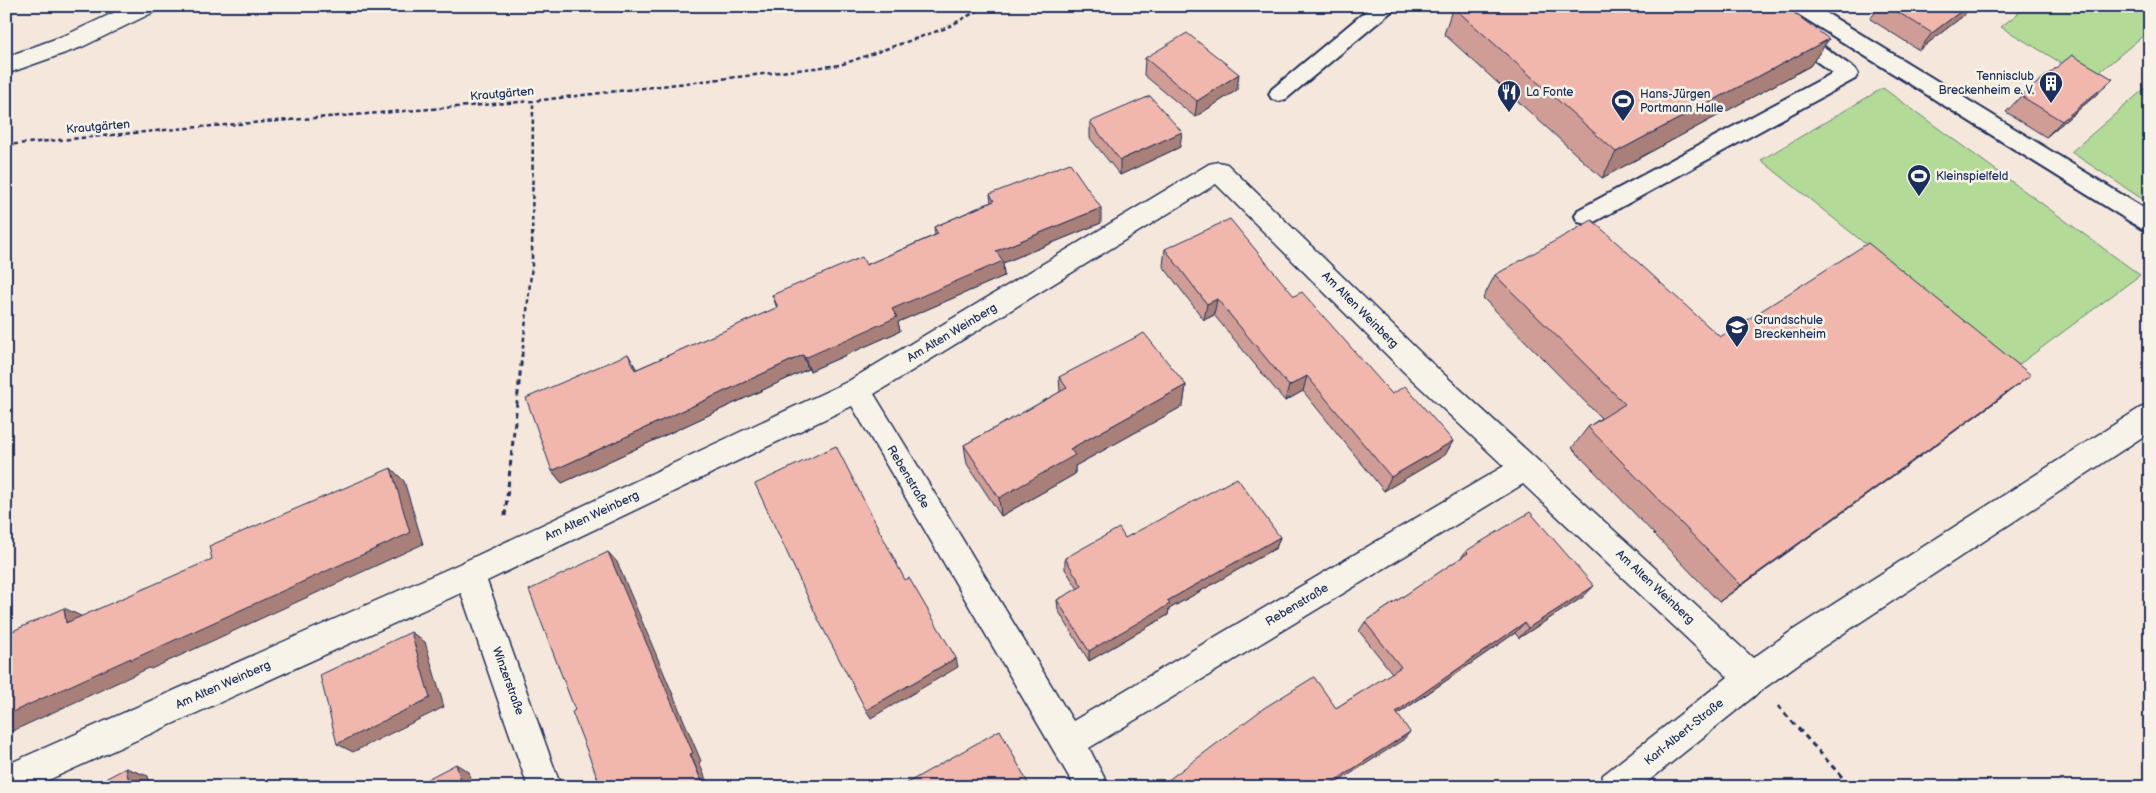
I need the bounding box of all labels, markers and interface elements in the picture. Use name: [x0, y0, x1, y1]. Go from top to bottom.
place label: Tennisclub Breckenheim e. V.: [1939, 69, 2034, 98]
building icon: Tennisclub Breckenheim e. V.: [2038, 70, 2064, 104]
restaurant icon: La Fonte: [1496, 79, 1522, 113]
street label: Krautgärten: [469, 84, 535, 104]
place label: La Fonte: [1526, 85, 1573, 100]
place label: Hans-Jürgen Portmann Halle: [1640, 87, 1723, 116]
sports icon: Hans-Jürgen Portmann Halle: [1610, 88, 1636, 122]
street label: Krautgärten: [65, 117, 131, 137]
sports icon: Kleinspielfeld: [1906, 163, 1932, 197]
place label: Kleinspielfeld: [1936, 169, 2008, 184]
street label: Am Alten Weinberg: [1318, 268, 1402, 352]
street label: Am Alten Weinberg: [904, 300, 1000, 366]
place label: Grundschule Breckenheim: [1754, 313, 1826, 342]
school or university icon: Grundschule Breckenheim: [1724, 314, 1750, 348]
street label: Rebenstraße: [883, 443, 933, 511]
street label: Am Alten Weinberg: [542, 488, 642, 544]
street label: Am Alten Weinberg: [1612, 547, 1698, 627]
street label: Rebenstraße: [1263, 580, 1331, 630]
street label: Winzerstraße: [489, 645, 527, 717]
street label: Am Alten Weinberg: [173, 657, 273, 713]
street label: Karl-Albert-Straße: [1641, 695, 1727, 769]

